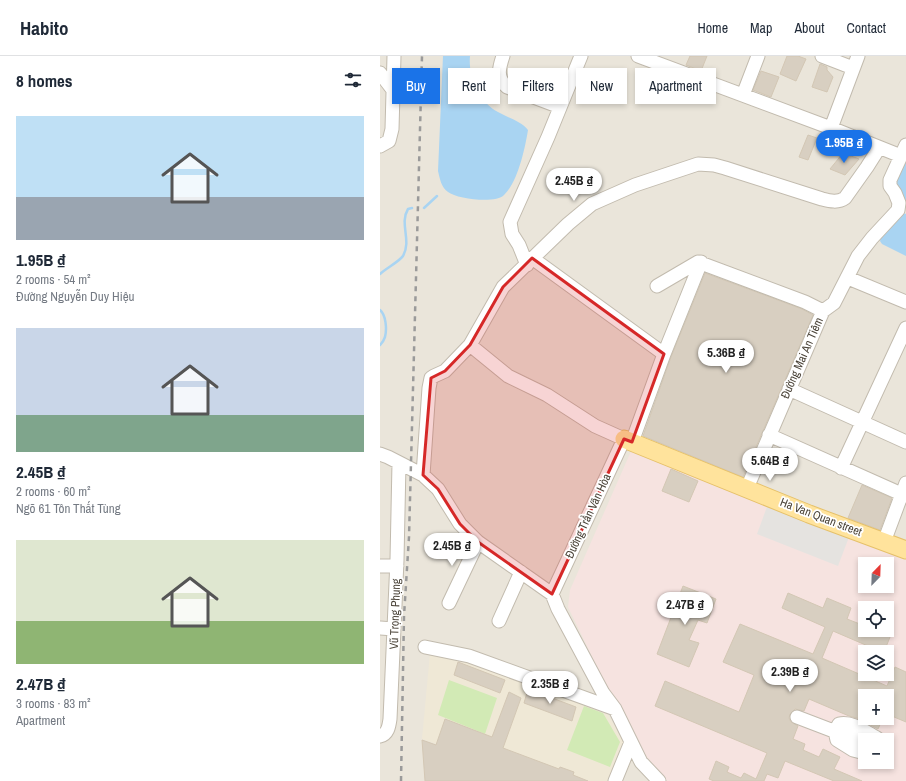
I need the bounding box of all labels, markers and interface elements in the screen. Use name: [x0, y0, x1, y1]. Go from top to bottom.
text: Habito: [20, 15, 68, 41]
text: Home: [697, 19, 728, 37]
text: Map: [750, 19, 772, 37]
text: About: [794, 19, 824, 37]
text: Contact: [846, 19, 886, 37]
chip: Buy: [392, 68, 440, 104]
chip: Rent: [448, 68, 500, 104]
chip: Filters: [508, 68, 568, 104]
chip: New: [576, 68, 627, 104]
chip: Apartment: [635, 68, 716, 104]
text: 8 homes: [16, 69, 73, 92]
icon: filters: [342, 69, 364, 91]
pin: 1.95B ₫: [807, 130, 881, 164]
text: 1.95B ₫: [825, 134, 863, 151]
icon: home: [154, 142, 226, 214]
pin: 2.45B ₫: [537, 168, 611, 202]
text: 2.45B ₫: [555, 172, 593, 189]
text: 1.95B ₫: [16, 248, 66, 271]
text: 2 rooms · 54 m²: [16, 271, 91, 288]
text: Đường Nguyễn Duy Hiệu: [16, 288, 135, 305]
street label: Đường Mai An Tiêm: [777, 315, 827, 401]
pin: 5.36B ₫: [689, 340, 763, 374]
text: 5.36B ₫: [707, 344, 745, 361]
icon: home: [154, 354, 226, 426]
pin: 5.64B ₫: [733, 448, 807, 482]
text: 5.64B ₫: [751, 452, 789, 469]
text: 2.45B ₫: [16, 460, 66, 483]
street label: Đường Trần Văn Hòa: [561, 471, 615, 561]
text: 2 rooms · 60 m²: [16, 483, 91, 500]
street label: Ha Van Quan street: [778, 494, 864, 540]
text: Ngõ 61 Tôn Thất Tùng: [16, 500, 121, 517]
pin: 2.45B ₫: [415, 533, 489, 567]
text: 2.45B ₫: [433, 537, 471, 554]
north arrow: [858, 557, 894, 593]
map controls: [858, 557, 894, 769]
icon: home: [154, 566, 226, 638]
street label: Vũ Trọng Phụng: [386, 578, 404, 650]
pin: 2.47B ₫: [648, 592, 722, 626]
text: 2.47B ₫: [666, 596, 704, 613]
button: locate: [858, 601, 894, 637]
button: layers: [858, 645, 894, 681]
pin: 2.39B ₫: [753, 659, 827, 693]
text: 2.39B ₫: [771, 663, 809, 680]
pin: 2.35B ₫: [513, 671, 587, 705]
text: 2.47B ₫: [16, 672, 66, 695]
text: 2.35B ₫: [531, 675, 569, 692]
button: +: [858, 689, 894, 725]
text: 3 rooms · 83 m²: [16, 695, 91, 712]
text: Apartment: [16, 712, 65, 729]
button: −: [858, 733, 894, 769]

